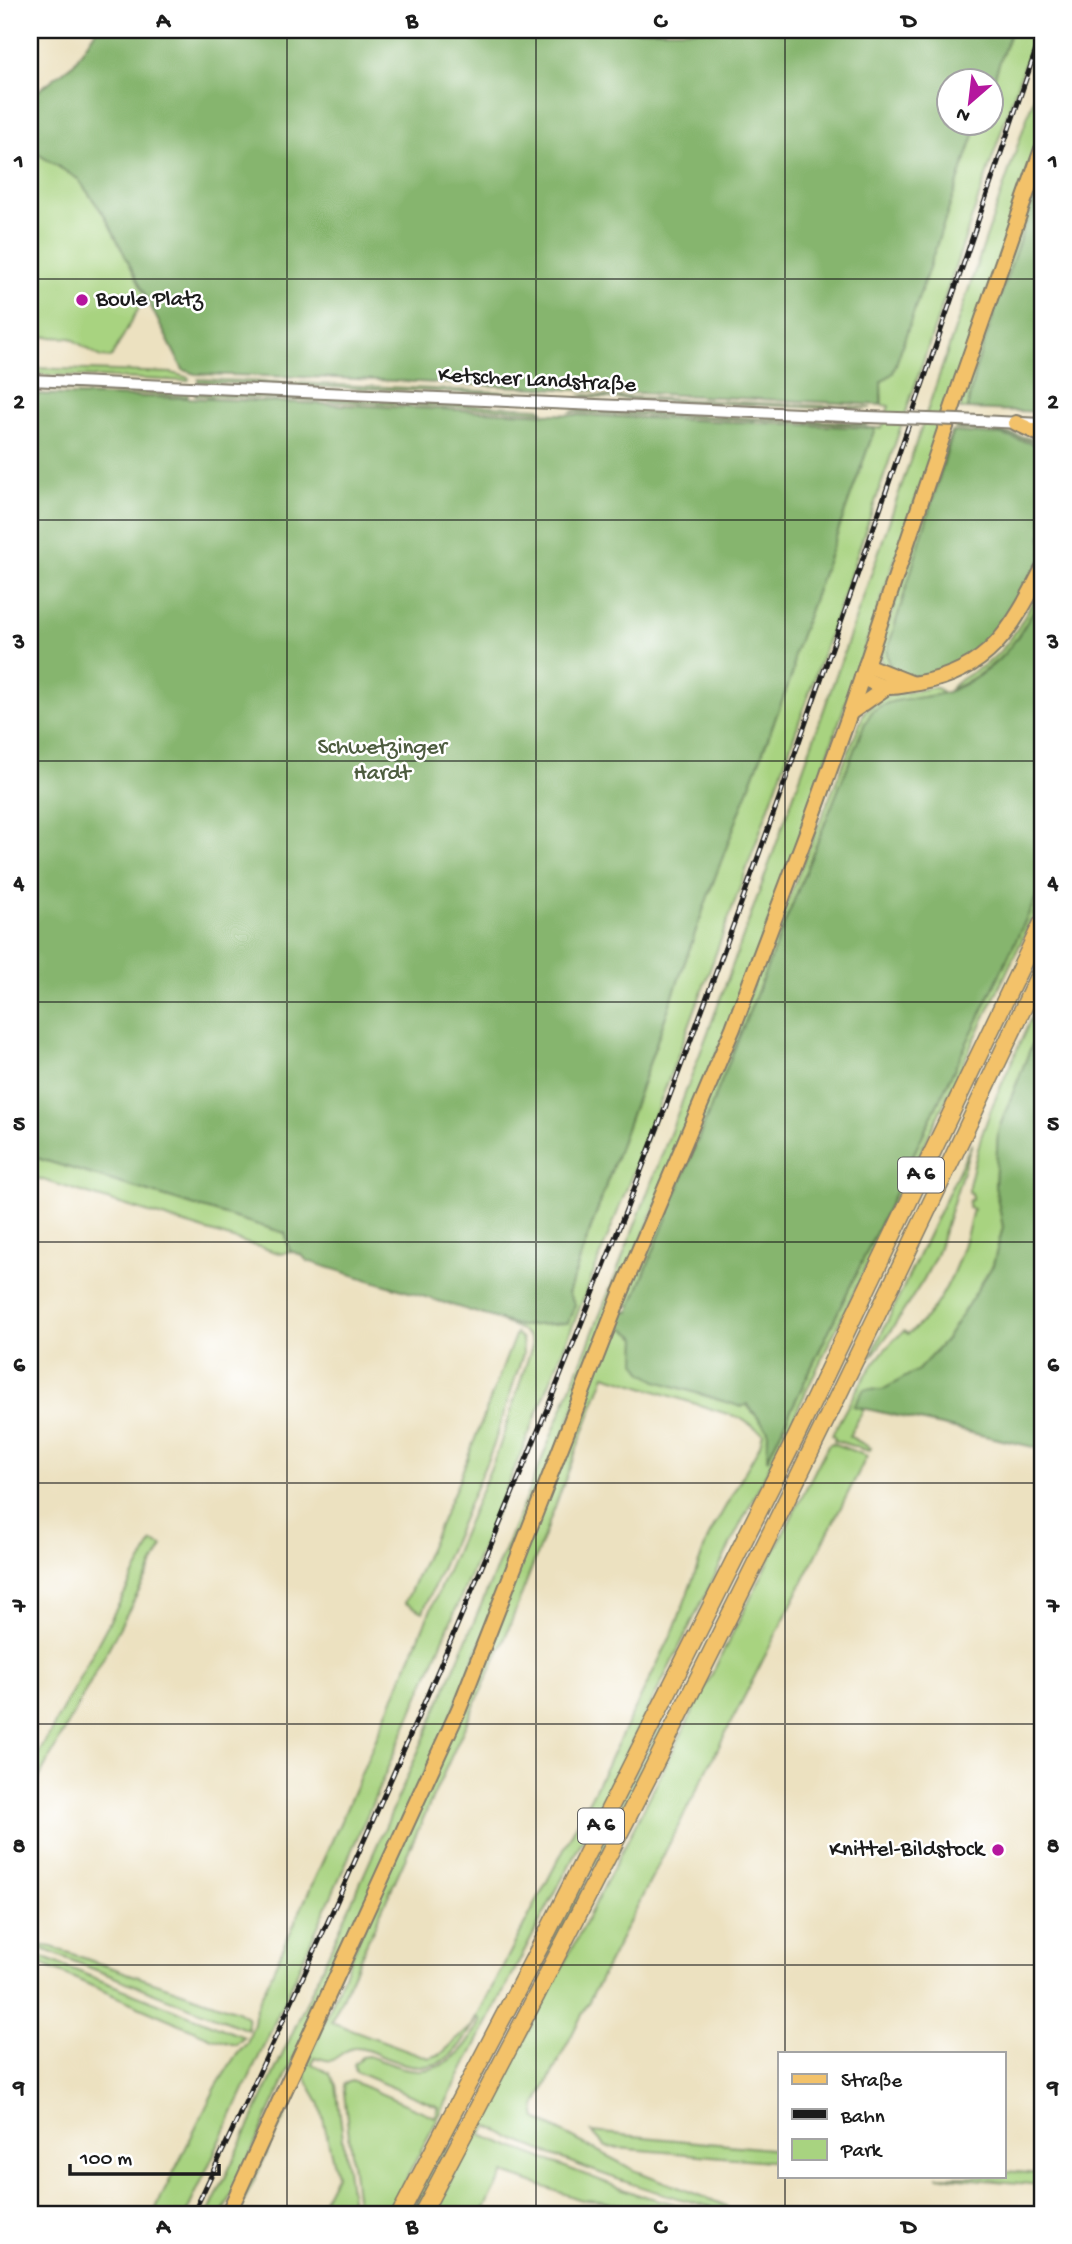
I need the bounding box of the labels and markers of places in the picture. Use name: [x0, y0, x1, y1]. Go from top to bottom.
place label: Boule Platz: [95, 287, 204, 314]
marker: Boule Platz: [74, 292, 90, 308]
place label: Knittel-Bildstock: [829, 1837, 987, 1864]
marker: Knittel-Bildstock: [990, 1842, 1006, 1858]

